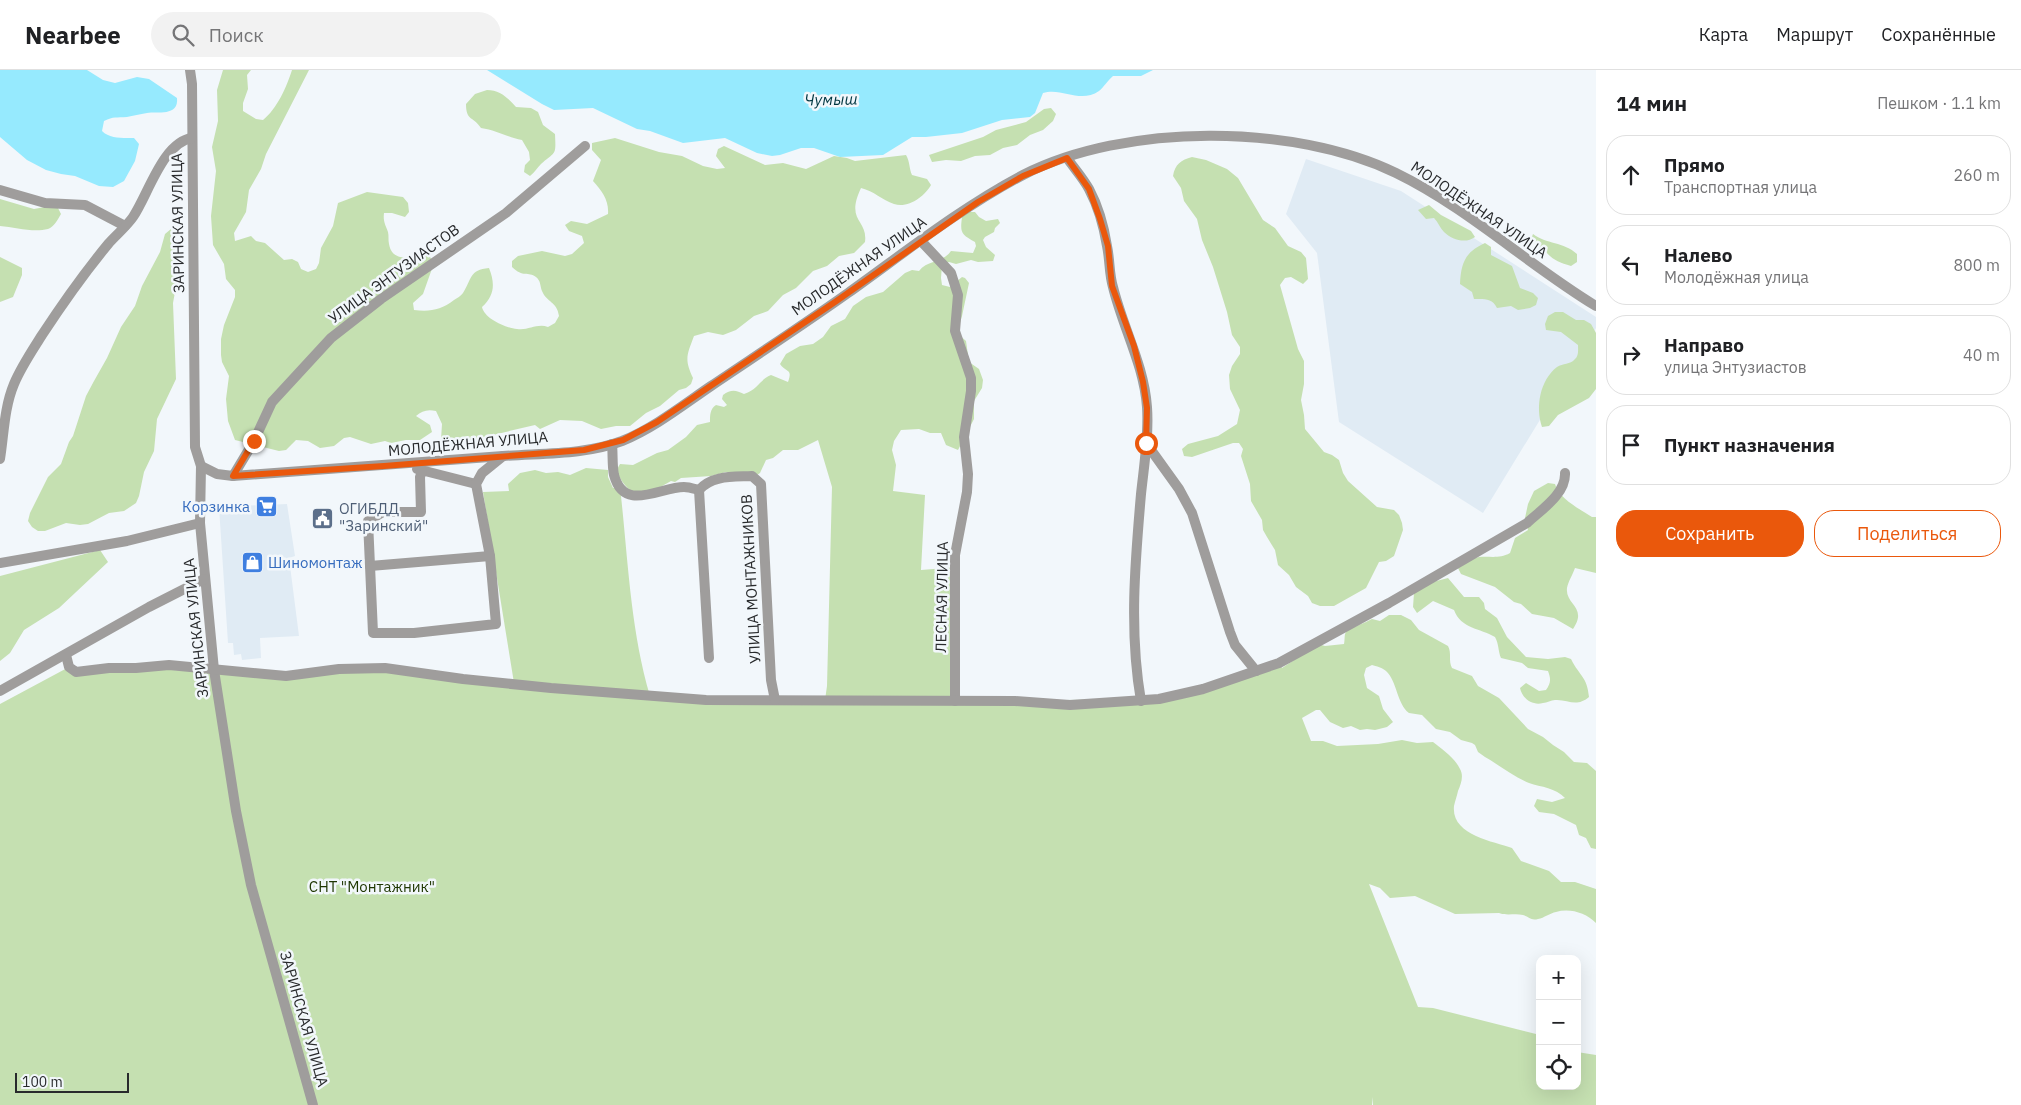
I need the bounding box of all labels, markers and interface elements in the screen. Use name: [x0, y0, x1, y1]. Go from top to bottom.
search box: [151, 12, 501, 57]
text: Nearbee: [25, 19, 121, 51]
icon: search: [169, 21, 197, 49]
text: Поиск: [209, 23, 264, 47]
text: Карта: [1699, 23, 1748, 46]
text: Маршрут: [1776, 23, 1853, 46]
text: Сохранённые: [1881, 23, 1996, 46]
water label: Чумыш: [804, 89, 858, 109]
text: 14 мин: [1616, 89, 1687, 117]
text: Пешком · 1.1 km: [1877, 93, 2001, 113]
street label: ЗАРИНСКАЯ УЛИЦА: [167, 152, 188, 293]
text: Прямо: [1664, 153, 1725, 177]
street label: МОЛОДЁЖНАЯ УЛИЦА: [1408, 157, 1551, 262]
icon: ahead: [1617, 161, 1645, 189]
text: 260 m: [1953, 165, 2000, 185]
text: Транспортная улица: [1664, 177, 1817, 197]
street label: МОЛОДЁЖНАЯ УЛИЦА: [788, 212, 930, 319]
street label: УЛИЦА ЭНТУЗИАСТОВ: [324, 220, 463, 328]
text: Налево: [1664, 243, 1733, 267]
icon: left: [1617, 251, 1645, 279]
text: 800 m: [1953, 255, 2000, 275]
text: Молодёжная улица: [1664, 267, 1809, 287]
text: Направо: [1664, 333, 1744, 357]
icon: right: [1617, 341, 1645, 369]
text: 40 m: [1963, 345, 2000, 365]
text: улица Энтузиастов: [1664, 357, 1807, 377]
street label: МОЛОДЁЖНАЯ УЛИЦА: [387, 427, 549, 460]
route end: [243, 430, 266, 453]
icon: arrive: [1617, 431, 1645, 459]
route start: [1135, 432, 1158, 455]
text: Пункт назначения: [1664, 433, 1835, 457]
street label: УЛИЦА МОНТАЖНИКОВ: [737, 494, 764, 664]
supermarket icon: Корзинка: [254, 495, 278, 519]
place label: Корзинка: [182, 497, 250, 516]
place label: ОГИБДД "Заринский": [339, 499, 428, 535]
public building icon: ОГИБДД "Заринский": [311, 506, 335, 530]
button: Сохранить: [1616, 510, 1804, 557]
button: Поделиться: [1814, 510, 2001, 557]
street label: ЛЕСНАЯ УЛИЦА: [931, 541, 952, 653]
shop icon: Шиномонтаж: [240, 551, 264, 575]
place label: Шиномонтаж: [268, 553, 363, 572]
street label: ЗАРИНСКАЯ УЛИЦА: [179, 557, 212, 699]
park label: СНТ "Монтажник": [309, 877, 435, 896]
street label: ЗАРИНСКАЯ УЛИЦА: [276, 949, 333, 1089]
map controls: [1536, 955, 1581, 1090]
button: +: [1536, 955, 1581, 1000]
button: −: [1536, 1000, 1581, 1045]
button: locate: [1536, 1045, 1581, 1090]
scale bar: [15, 1070, 129, 1093]
text: 100 m: [22, 1073, 63, 1091]

